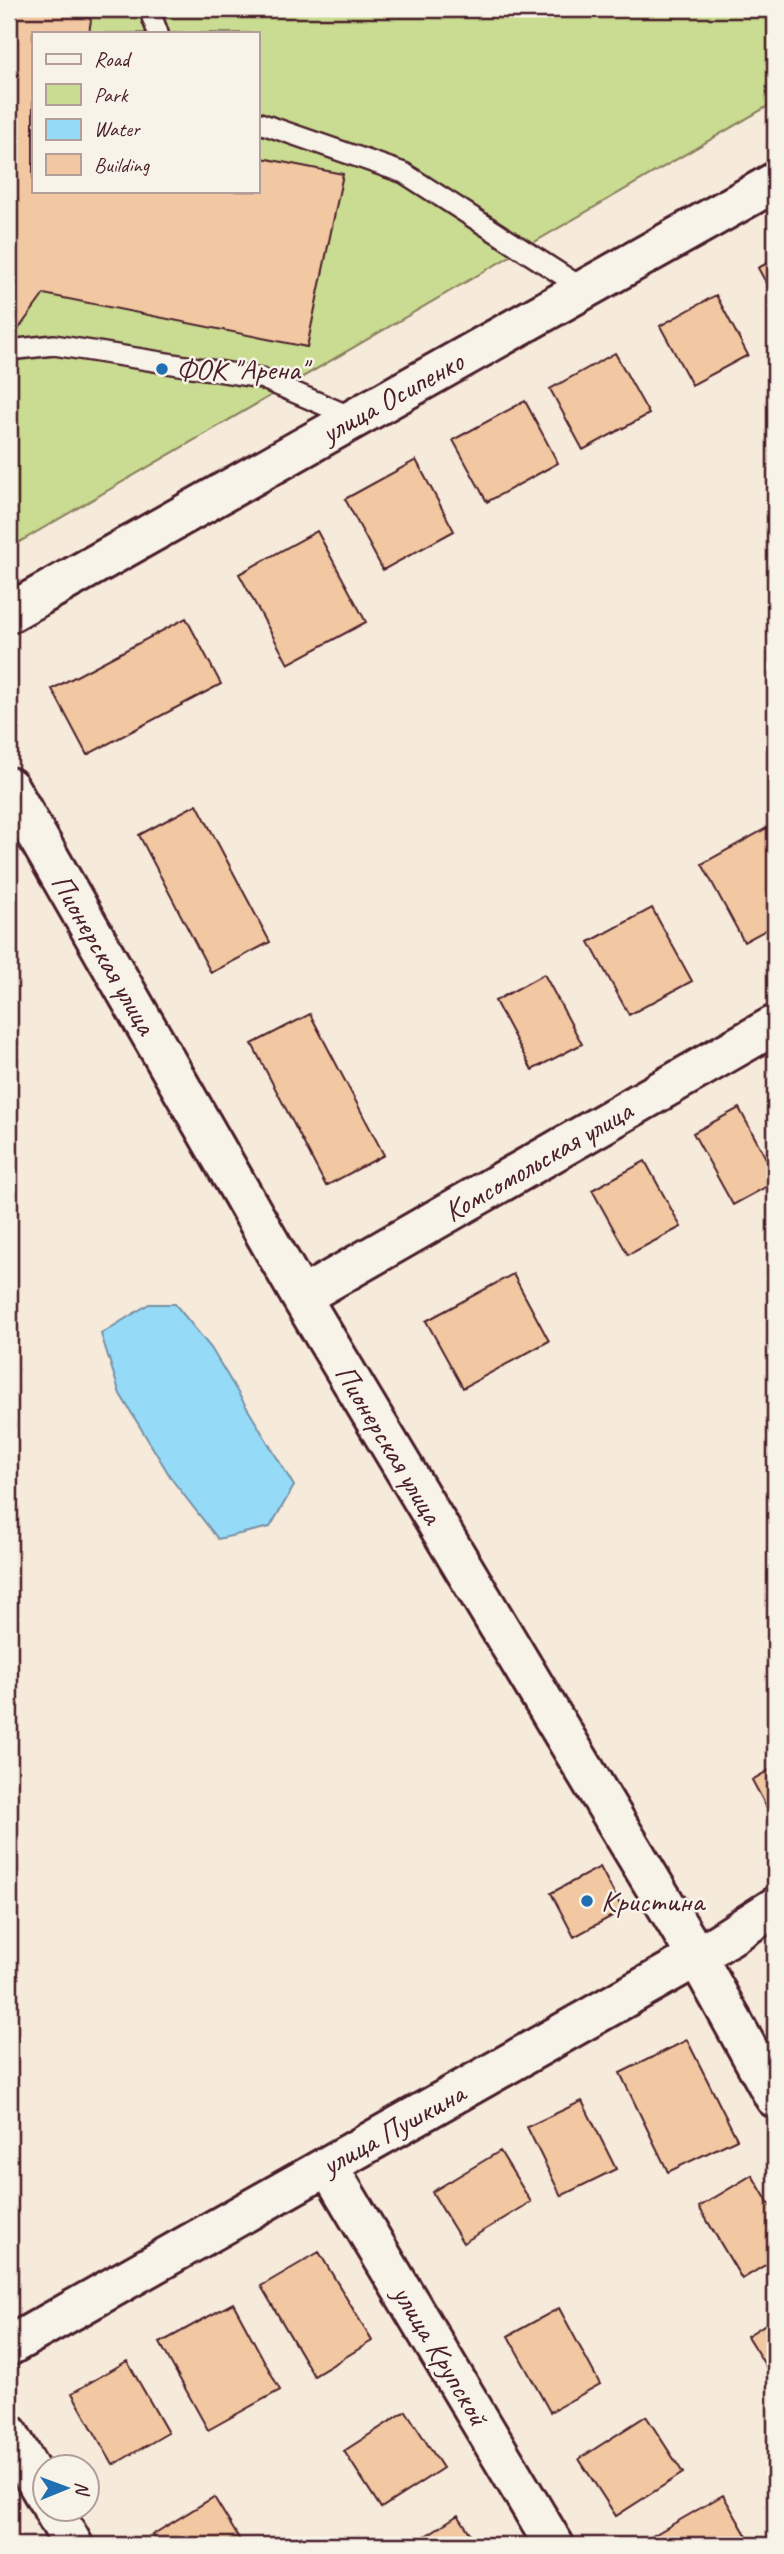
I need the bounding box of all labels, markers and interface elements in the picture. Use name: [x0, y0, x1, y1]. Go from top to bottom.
legend: [32, 32, 259, 192]
text: Road: [94, 46, 133, 72]
text: Park: [94, 82, 129, 108]
text: Water: [94, 116, 141, 142]
text: Building: [94, 152, 151, 178]
street label: улица Осипенко: [312, 342, 471, 453]
place label: ФОК "Арена": [176, 350, 313, 388]
marker: ФОК "Арена": [154, 361, 170, 377]
street label: Пионерская улица: [43, 867, 166, 1043]
street label: Комсомольская улица: [437, 1091, 641, 1230]
street label: Пионерская улица: [326, 1357, 453, 1532]
place label: Кристина: [601, 1882, 706, 1920]
marker: Кристина: [579, 1893, 595, 1909]
street label: улица Пушкина: [313, 2073, 474, 2185]
street label: улица Крупской: [383, 2276, 499, 2434]
north arrow: [32, 2452, 102, 2522]
text: N: [70, 2482, 94, 2497]

